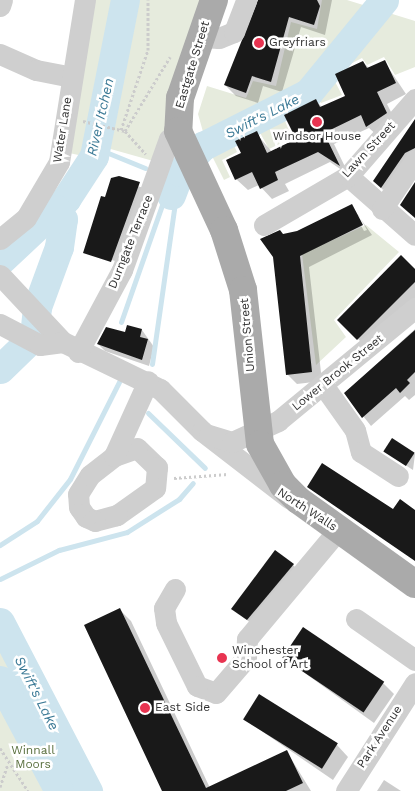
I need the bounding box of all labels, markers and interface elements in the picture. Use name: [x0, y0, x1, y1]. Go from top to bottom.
street label: Eastgate Street: [173, 19, 213, 111]
place label: Greyfriars: [269, 36, 326, 50]
marker: Greyfriars: [253, 37, 265, 49]
water label: River Itchen: [83, 76, 117, 158]
water label: Swift's Lake: [222, 90, 302, 142]
street label: Water Lane: [51, 96, 75, 164]
marker: Windsor House: [311, 116, 323, 128]
street label: Lawn Street: [339, 119, 399, 181]
place label: Windsor House: [273, 130, 361, 144]
street label: Durngate Terrace: [106, 193, 156, 291]
street label: Union Street: [238, 298, 258, 372]
street label: Lower Brook Street: [289, 332, 387, 414]
street label: North Walls: [274, 485, 340, 535]
place label: Winchester School of Art: [232, 644, 309, 672]
marker: Winchester School of Art: [216, 652, 228, 664]
water label: Swift's Lake: [11, 653, 63, 733]
place label: East Side: [155, 701, 210, 715]
marker: East Side: [139, 702, 151, 714]
street label: Park Avenue: [354, 703, 406, 771]
park label: Winnall Moors: [11, 744, 55, 772]

